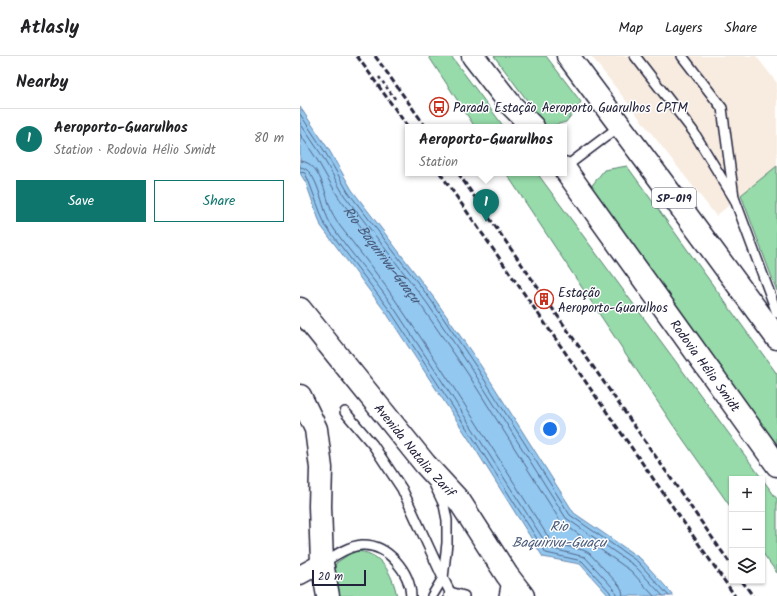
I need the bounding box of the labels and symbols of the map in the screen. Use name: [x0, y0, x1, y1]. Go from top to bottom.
bus stop icon: Parada Estação Aeroporto Guarulhos CPTM: [428, 96, 450, 118]
place label: Parada Estação Aeroporto Guarulhos CPTM: [453, 98, 689, 119]
road number: SP-019: [652, 188, 696, 208]
pin: 1: [473, 189, 499, 222]
water label: Rio Baquirivu-Guaçu: [337, 202, 427, 310]
place label: Estação Aeroporto-Guarulhos: [558, 283, 668, 319]
building icon: Estação Aeroporto-Guarulhos: [533, 288, 555, 310]
street label: Rodovia Hélio Smidt: [664, 316, 745, 418]
street label: Avenida Natalia Zarif: [368, 399, 461, 503]
your location: [540, 419, 560, 439]
water label: Rio Baquirivu-Guaçu: [512, 516, 608, 554]
scale bar: [312, 568, 366, 587]

